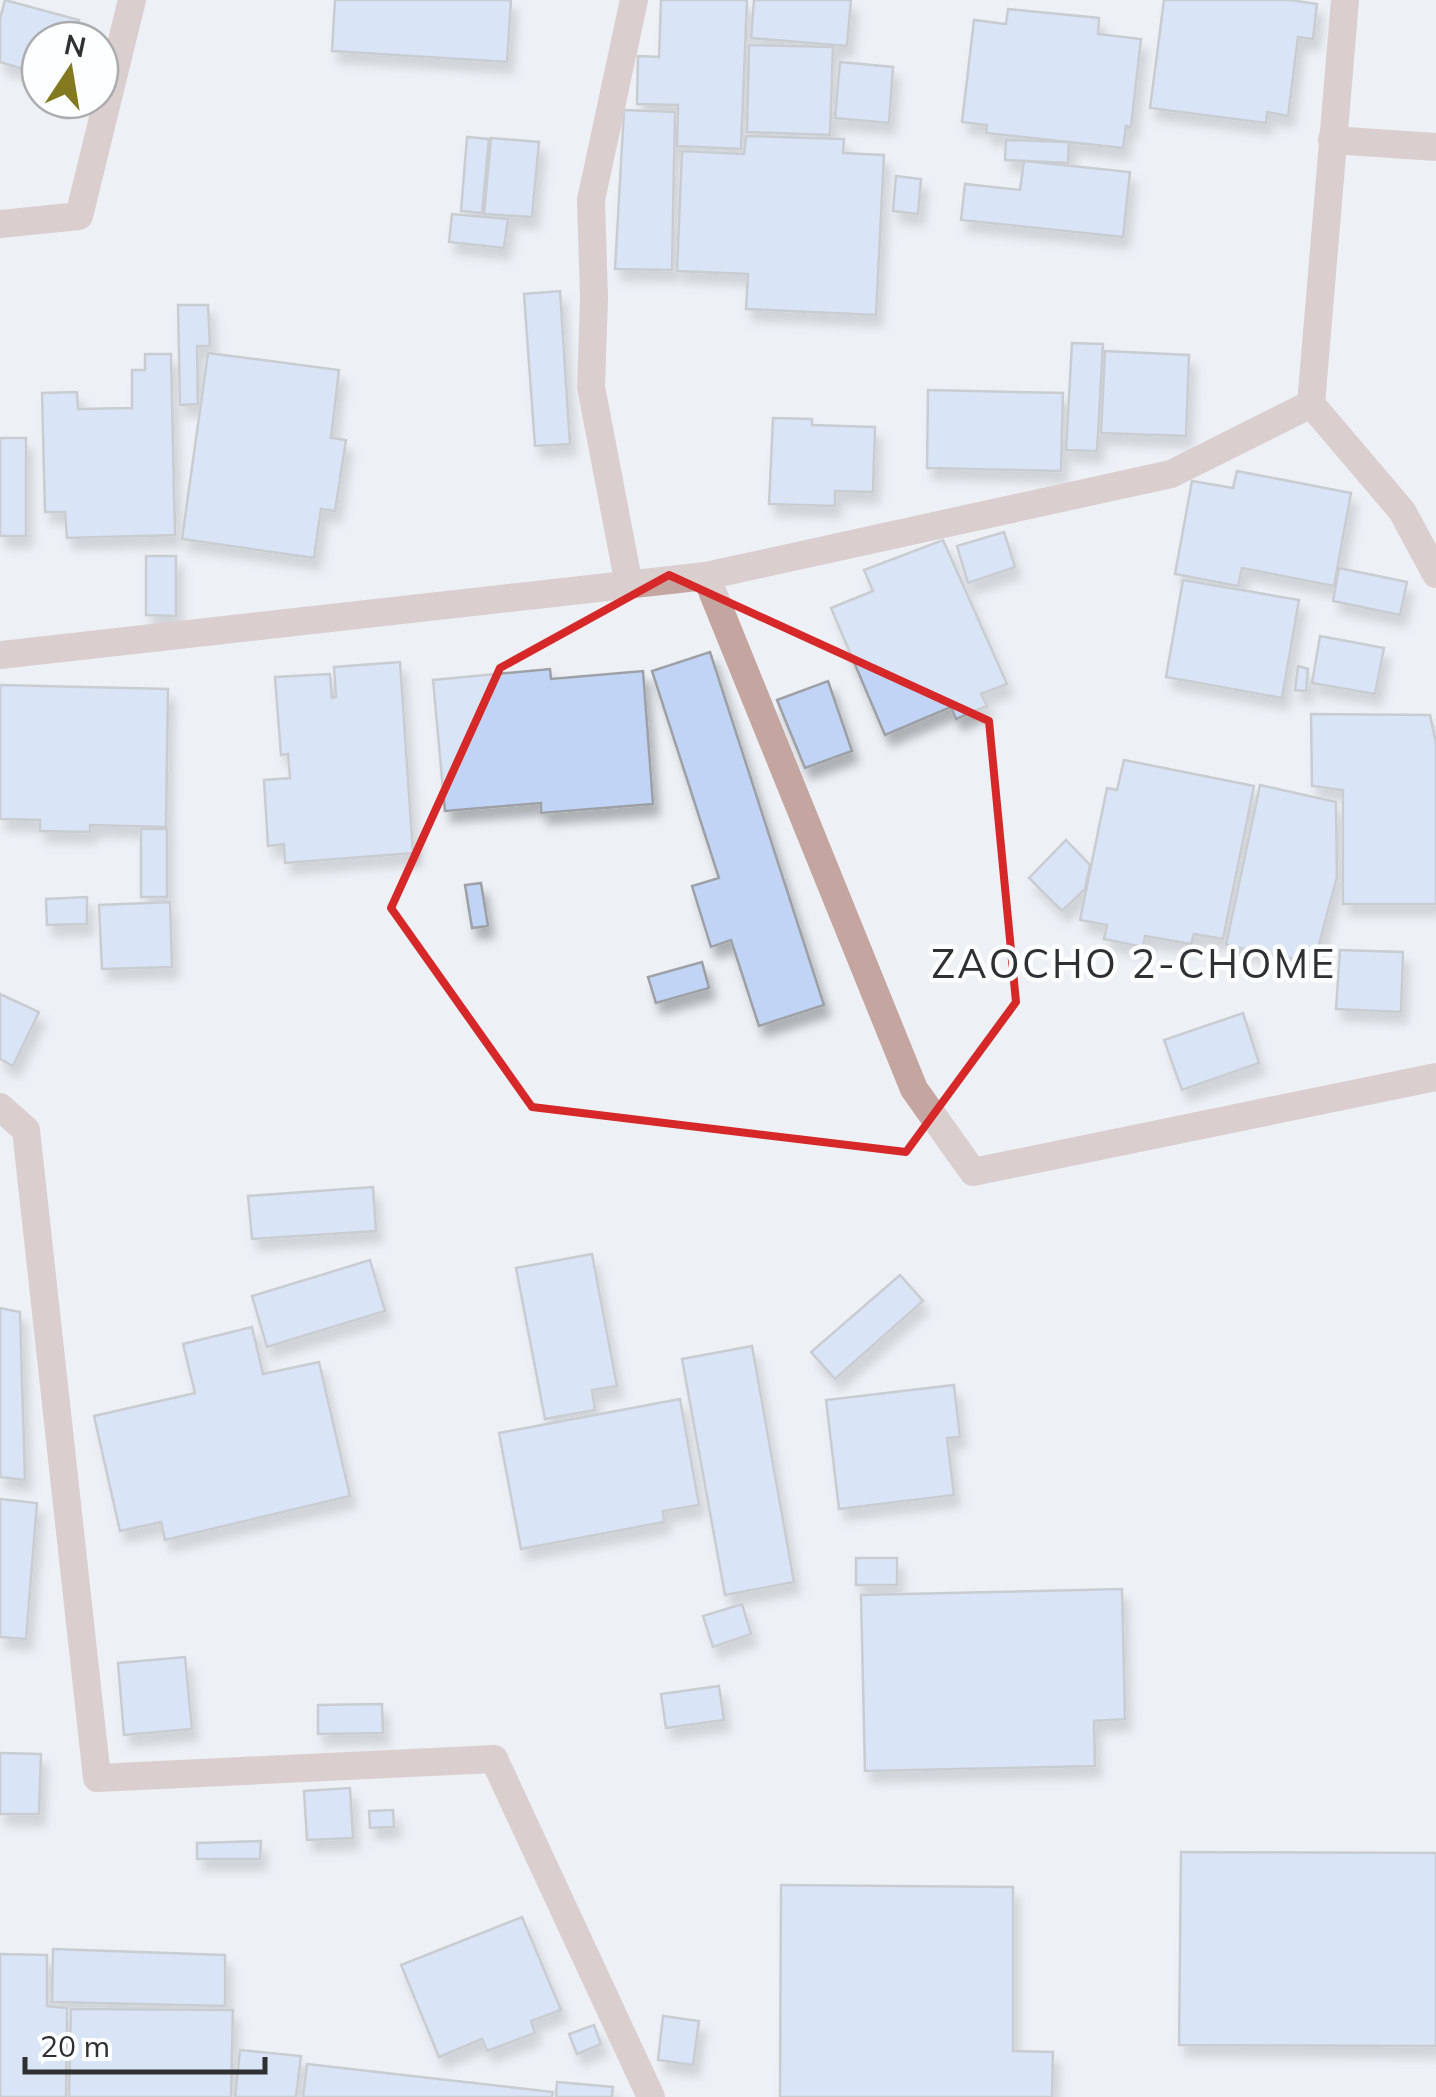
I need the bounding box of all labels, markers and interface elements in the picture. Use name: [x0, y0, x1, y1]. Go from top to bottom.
north arrow: [20, 20, 120, 120]
text: N: [61, 26, 89, 64]
district label: ZAOCHO 2-CHOME: [931, 938, 1337, 988]
scale bar: [25, 2012, 265, 2074]
text: 20 m: [40, 2027, 110, 2065]

